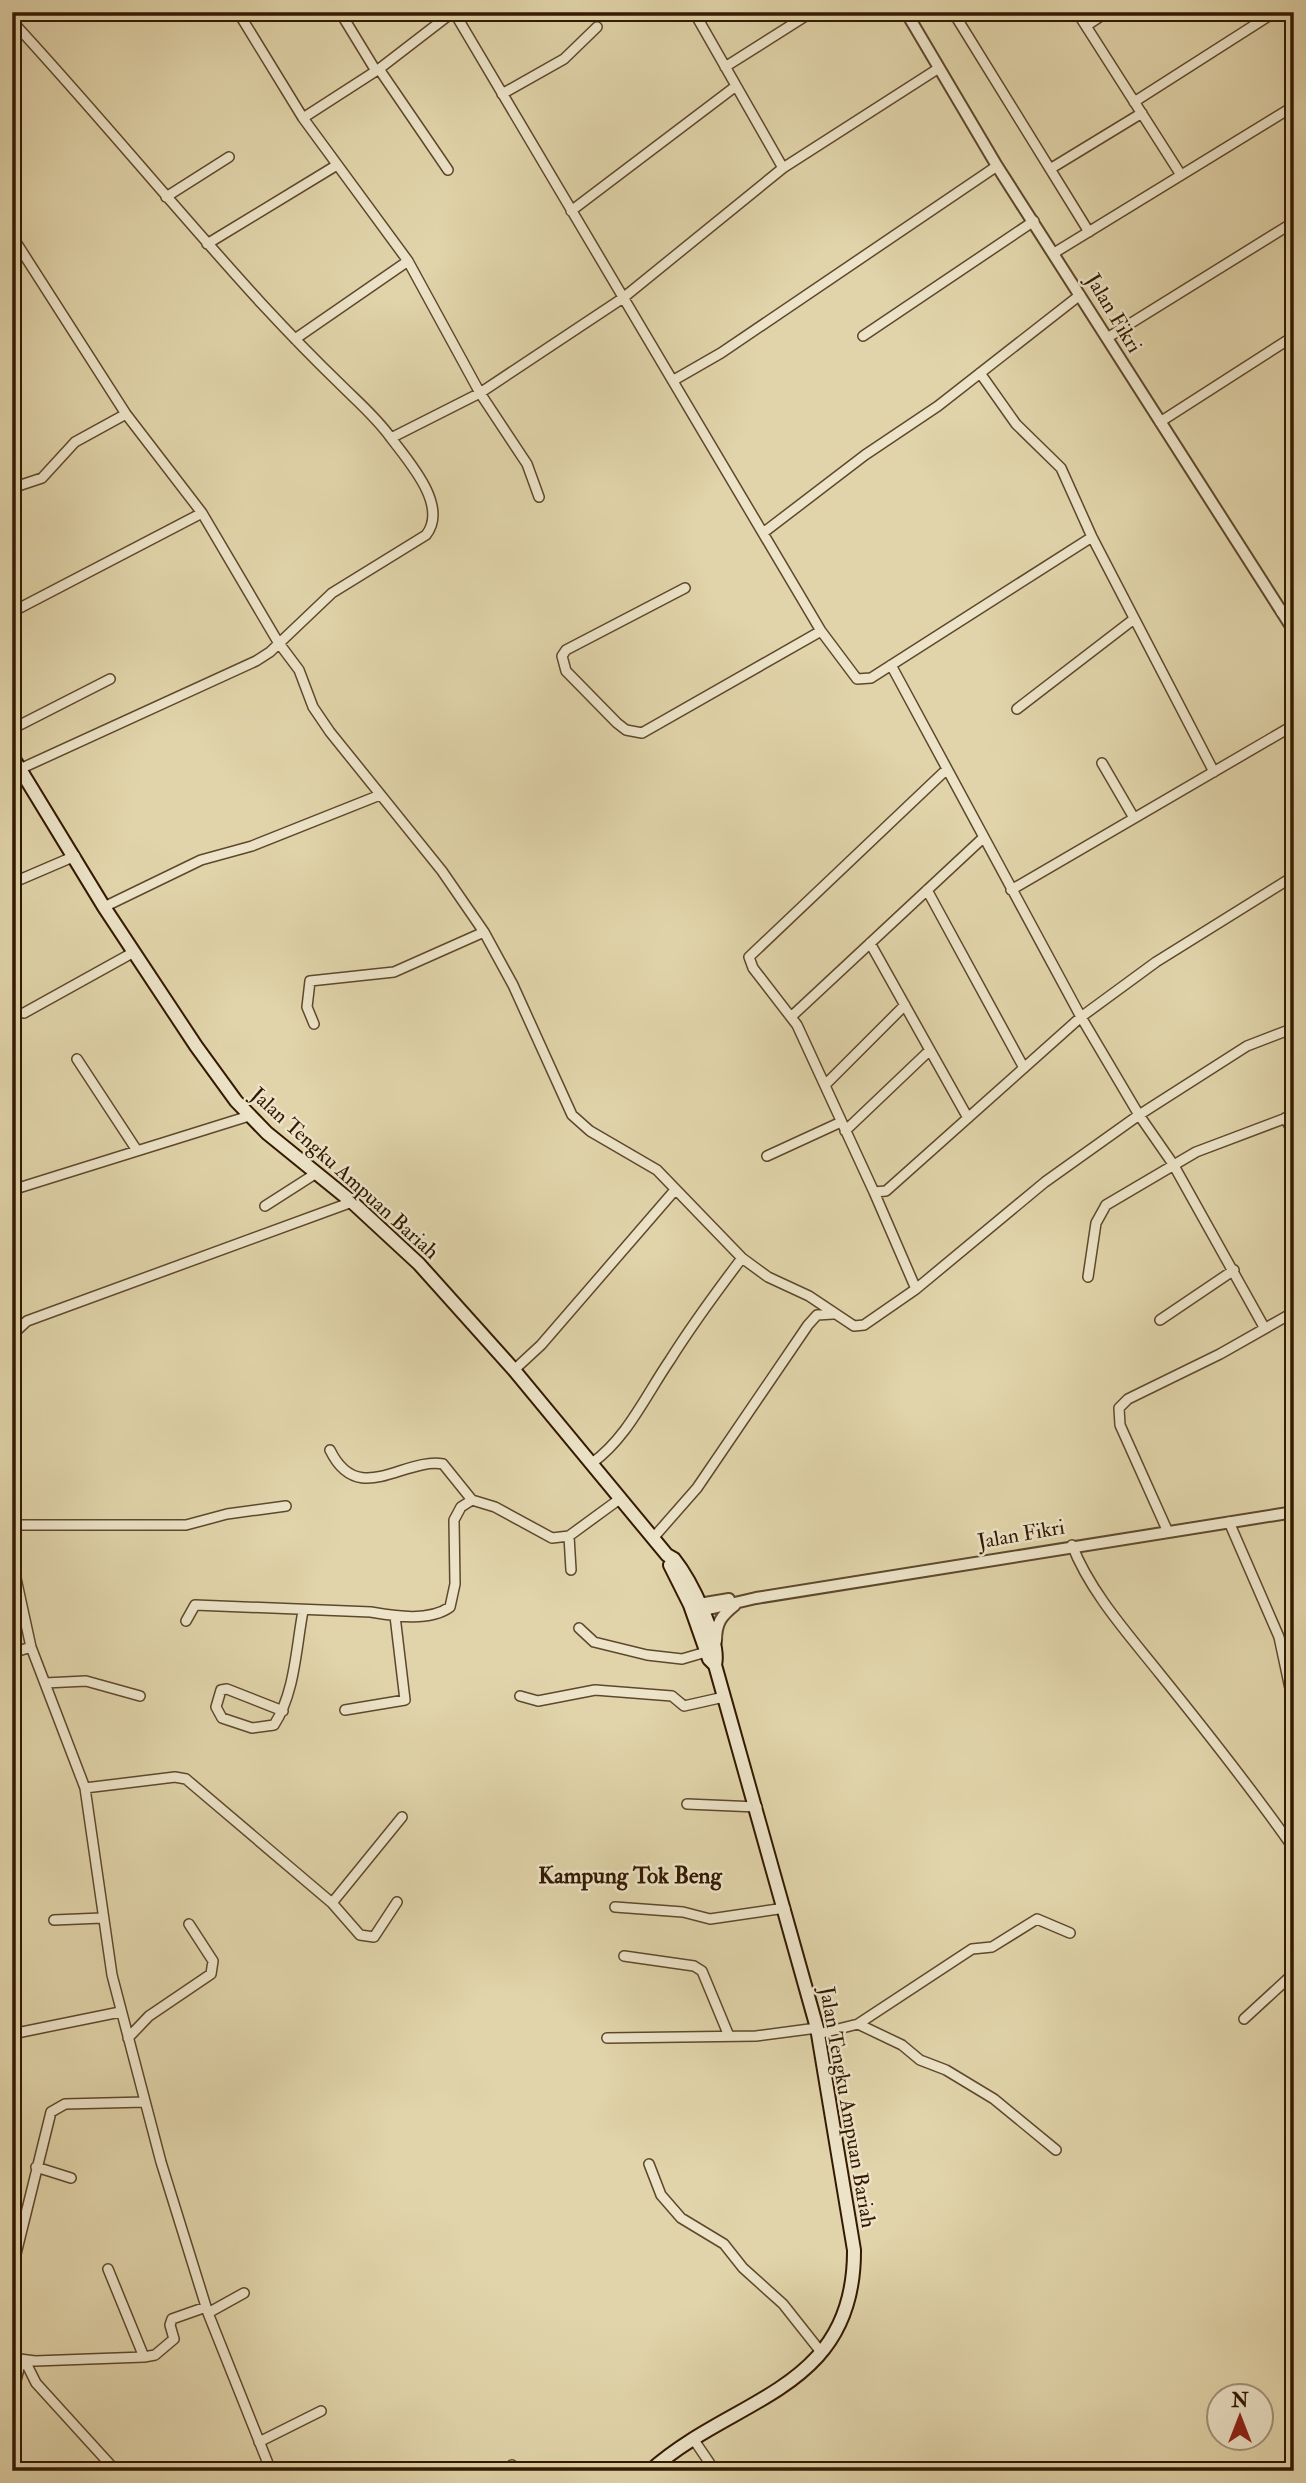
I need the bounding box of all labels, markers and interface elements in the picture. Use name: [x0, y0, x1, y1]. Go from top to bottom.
street label: Jalan Fikri: [1079, 268, 1148, 358]
street label: Jalan Tengku Ampuan Bariah: [244, 1081, 444, 1265]
street label: Jalan Fikri: [974, 1513, 1067, 1556]
district label: Kampung Tok Beng: [538, 1861, 723, 1891]
street label: Jalan Tengku Ampuan Bariah: [813, 1983, 882, 2230]
north arrow: [1204, 2382, 1274, 2452]
text: N: [1230, 2389, 1249, 2413]

